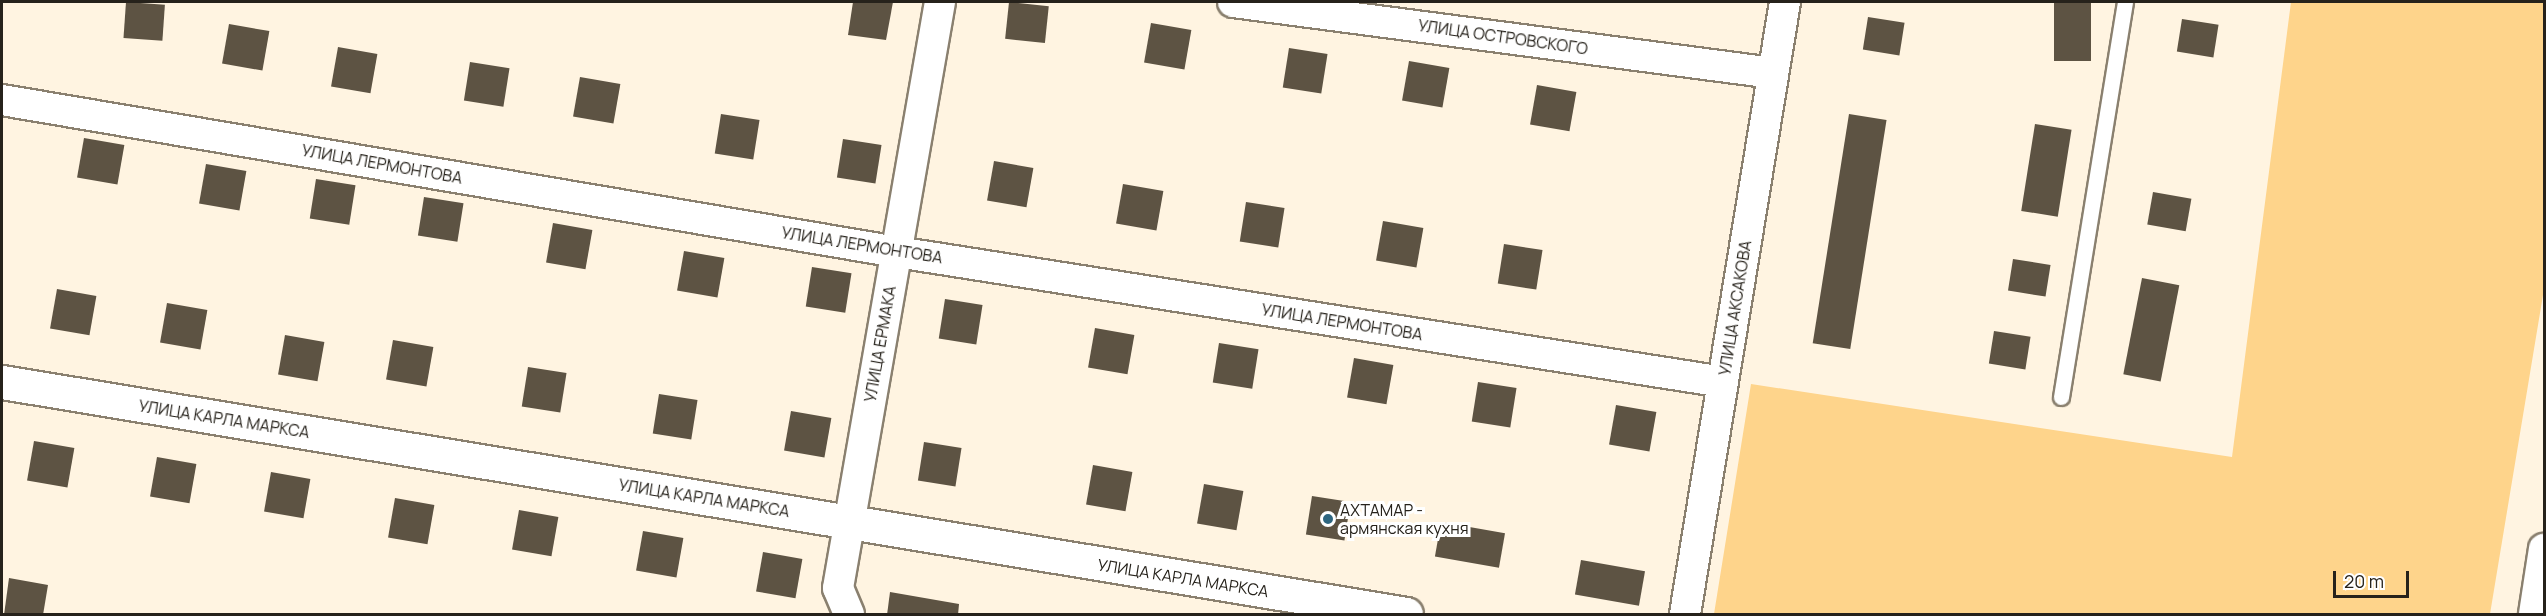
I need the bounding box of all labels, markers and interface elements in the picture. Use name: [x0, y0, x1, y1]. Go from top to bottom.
street label: УЛИЦА ОСТРОВСКОГО: [1417, 16, 1589, 58]
street label: УЛИЦА ЛЕРМОНТОВА: [300, 140, 464, 188]
street label: УЛИЦА ЛЕРМОНТОВА: [780, 223, 944, 267]
street label: УЛИЦА АКСАКОВА: [1715, 239, 1755, 377]
street label: УЛИЦА ЕРМАКА: [860, 284, 900, 404]
street label: УЛИЦА ЛЕРМОНТОВА: [1260, 300, 1424, 344]
street label: УЛИЦА КАРЛА МАРКСА: [137, 396, 311, 442]
street label: УЛИЦА КАРЛА МАРКСА: [617, 475, 791, 521]
place label: АХТАМАР - армянская кухня: [1340, 500, 1469, 538]
marker: АХТАМАР - армянская кухня: [1321, 512, 1335, 526]
street label: УЛИЦА КАРЛА МАРКСА: [1096, 555, 1270, 601]
scale bar: [2336, 559, 2412, 597]
text: 20 m: [2344, 569, 2384, 593]

